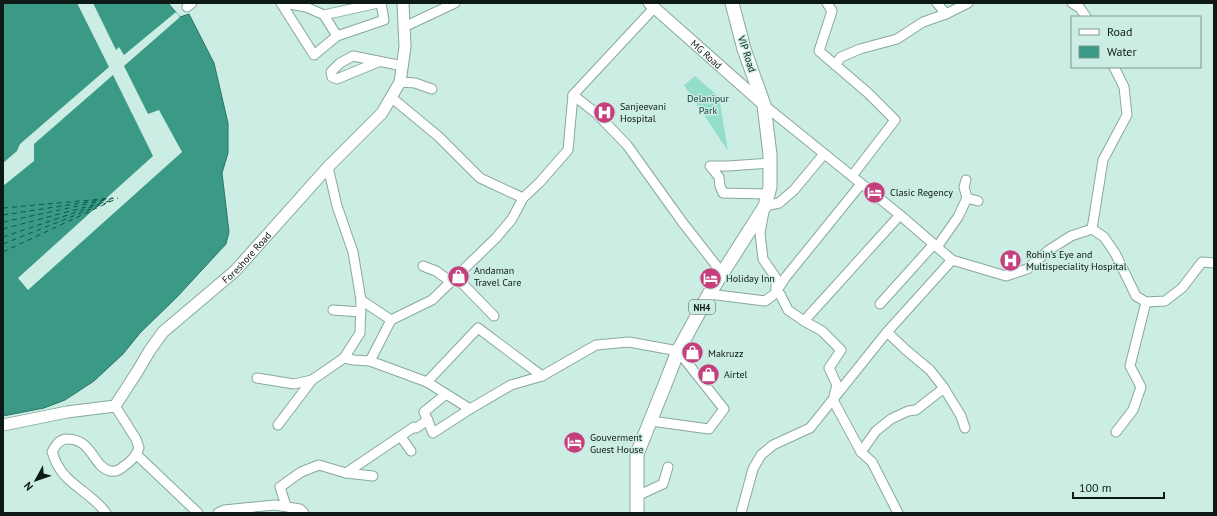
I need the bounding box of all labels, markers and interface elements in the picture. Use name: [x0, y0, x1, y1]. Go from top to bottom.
legend: [1071, 16, 1201, 68]
text: Road: [1107, 24, 1132, 39]
street label: VIP Road: [735, 33, 759, 74]
street label: MG Road: [688, 37, 725, 72]
text: Water: [1107, 44, 1137, 59]
park label: Delanipur Park: [687, 92, 730, 117]
hospital icon: Sanjeevani Hospital: [591, 99, 617, 125]
place label: Sanjeevani Hospital: [620, 100, 666, 125]
hotel icon: Clasic Regency: [862, 179, 888, 205]
place label: Clasic Regency: [890, 186, 953, 199]
street label: Foreshore Road: [219, 229, 274, 286]
hospital icon: Rohin's Eye and Multispeciality Hospital: [998, 247, 1024, 273]
place label: Rohin's Eye and Multispeciality Hospital: [1026, 248, 1127, 273]
shop icon: Andaman Travel Care: [446, 263, 472, 289]
place label: Andaman Travel Care: [474, 264, 521, 289]
hotel icon: Holiday Inn: [697, 265, 723, 291]
place label: Holiday Inn: [726, 272, 775, 285]
road number: NH4: [689, 300, 715, 314]
shop icon: Makruzz: [680, 340, 706, 366]
place label: Makruzz: [708, 347, 743, 360]
shop icon: Airtel: [696, 361, 722, 387]
place label: Airtel: [724, 368, 748, 381]
hotel icon: Gouverment Guest House: [561, 430, 587, 456]
place label: Gouverment Guest House: [590, 431, 644, 456]
north arrow: [16, 460, 56, 500]
scale bar: [1073, 474, 1164, 500]
text: N: [21, 479, 36, 494]
text: 100 m: [1079, 480, 1112, 495]

